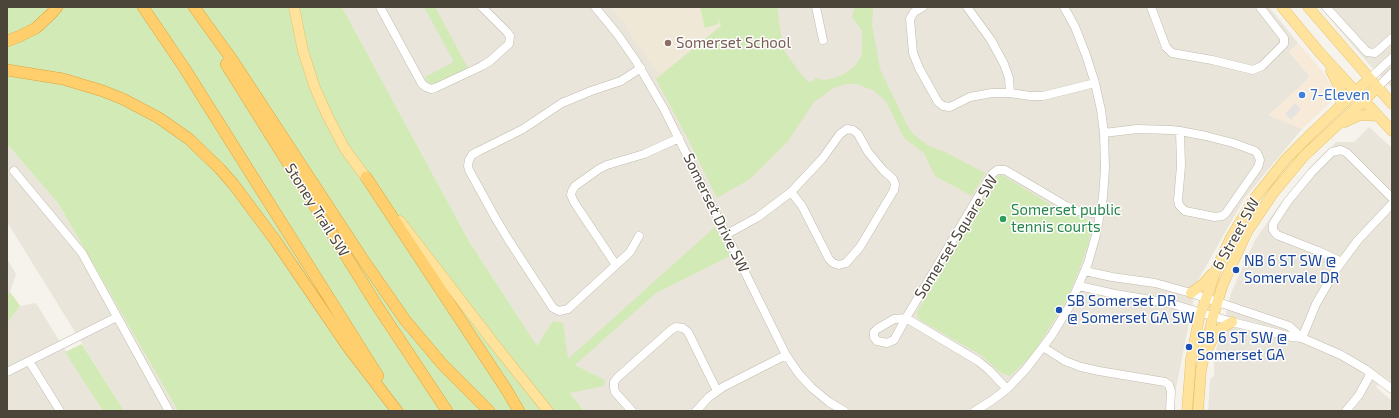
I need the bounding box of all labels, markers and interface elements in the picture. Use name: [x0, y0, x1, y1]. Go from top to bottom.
place label: Somerset School: [676, 34, 791, 52]
marker: Somerset School: [663, 38, 673, 48]
place label: 7-Eleven: [1310, 86, 1370, 104]
marker: 7-Eleven: [1297, 90, 1307, 100]
street label: Somerset Drive SW: [679, 150, 753, 276]
street label: Stoney Trail SW: [281, 160, 353, 260]
street label: Somerset Square SW: [911, 172, 1001, 302]
street label: 6 Street SW: [1209, 195, 1263, 273]
place label: Somerset public tennis courts: [1011, 201, 1121, 236]
marker: Somerset public tennis courts: [998, 214, 1008, 224]
place label: NB 6 ST SW @ Somervale DR: [1244, 252, 1339, 287]
marker: NB 6 ST SW @ Somervale DR: [1231, 265, 1241, 275]
place label: SB Somerset DR @ Somerset GA SW: [1067, 292, 1195, 327]
marker: SB Somerset DR @ Somerset GA SW: [1054, 305, 1064, 315]
place label: SB 6 ST SW @ Somerset GA: [1197, 329, 1287, 364]
marker: SB 6 ST SW @ Somerset GA: [1184, 342, 1194, 352]

